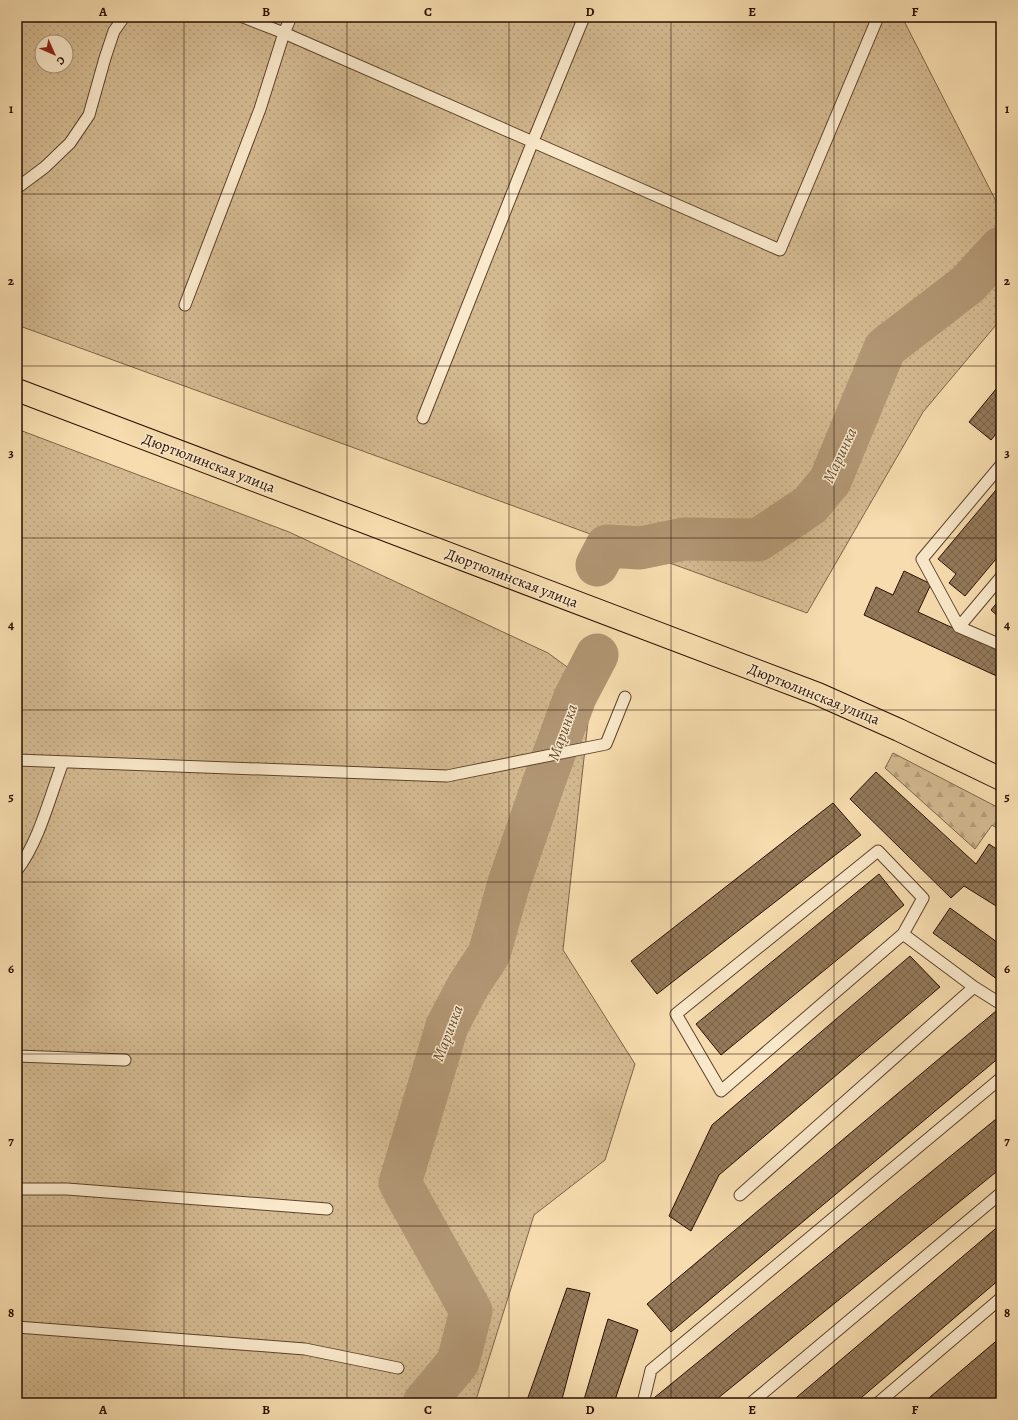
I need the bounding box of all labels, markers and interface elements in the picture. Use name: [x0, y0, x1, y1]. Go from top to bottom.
text: A: [98, 3, 108, 20]
text: B: [262, 3, 270, 20]
text: C: [424, 3, 432, 20]
text: D: [585, 3, 595, 20]
text: E: [748, 3, 756, 20]
text: F: [912, 3, 919, 20]
north arrow: [34, 34, 74, 74]
text: С: [53, 53, 68, 69]
text: 1: [9, 100, 14, 117]
text: 1: [1005, 100, 1010, 117]
text: 2: [8, 272, 15, 289]
text: 2: [1004, 272, 1011, 289]
water label: Маринка: [818, 424, 862, 487]
street label: Дюртюлинская улица: [140, 428, 278, 498]
text: 3: [8, 444, 14, 461]
text: 3: [1004, 444, 1010, 461]
street label: Дюртюлинская улица: [443, 543, 581, 613]
text: 4: [8, 616, 14, 633]
text: 4: [1004, 616, 1010, 633]
street label: Дюртюлинская улица: [745, 658, 883, 730]
water label: Маринка: [543, 701, 583, 764]
text: 5: [8, 788, 14, 805]
text: 5: [1004, 788, 1010, 805]
text: 6: [8, 960, 14, 977]
text: 6: [1004, 960, 1010, 977]
water label: Маринка: [427, 1002, 469, 1065]
text: 7: [8, 1132, 14, 1149]
text: 7: [1004, 1132, 1010, 1149]
text: 8: [8, 1304, 14, 1321]
text: 8: [1004, 1304, 1010, 1321]
text: A: [98, 1401, 108, 1418]
text: B: [262, 1401, 270, 1418]
text: C: [424, 1401, 432, 1418]
text: D: [585, 1401, 595, 1418]
text: E: [748, 1401, 756, 1418]
text: F: [912, 1401, 919, 1418]

